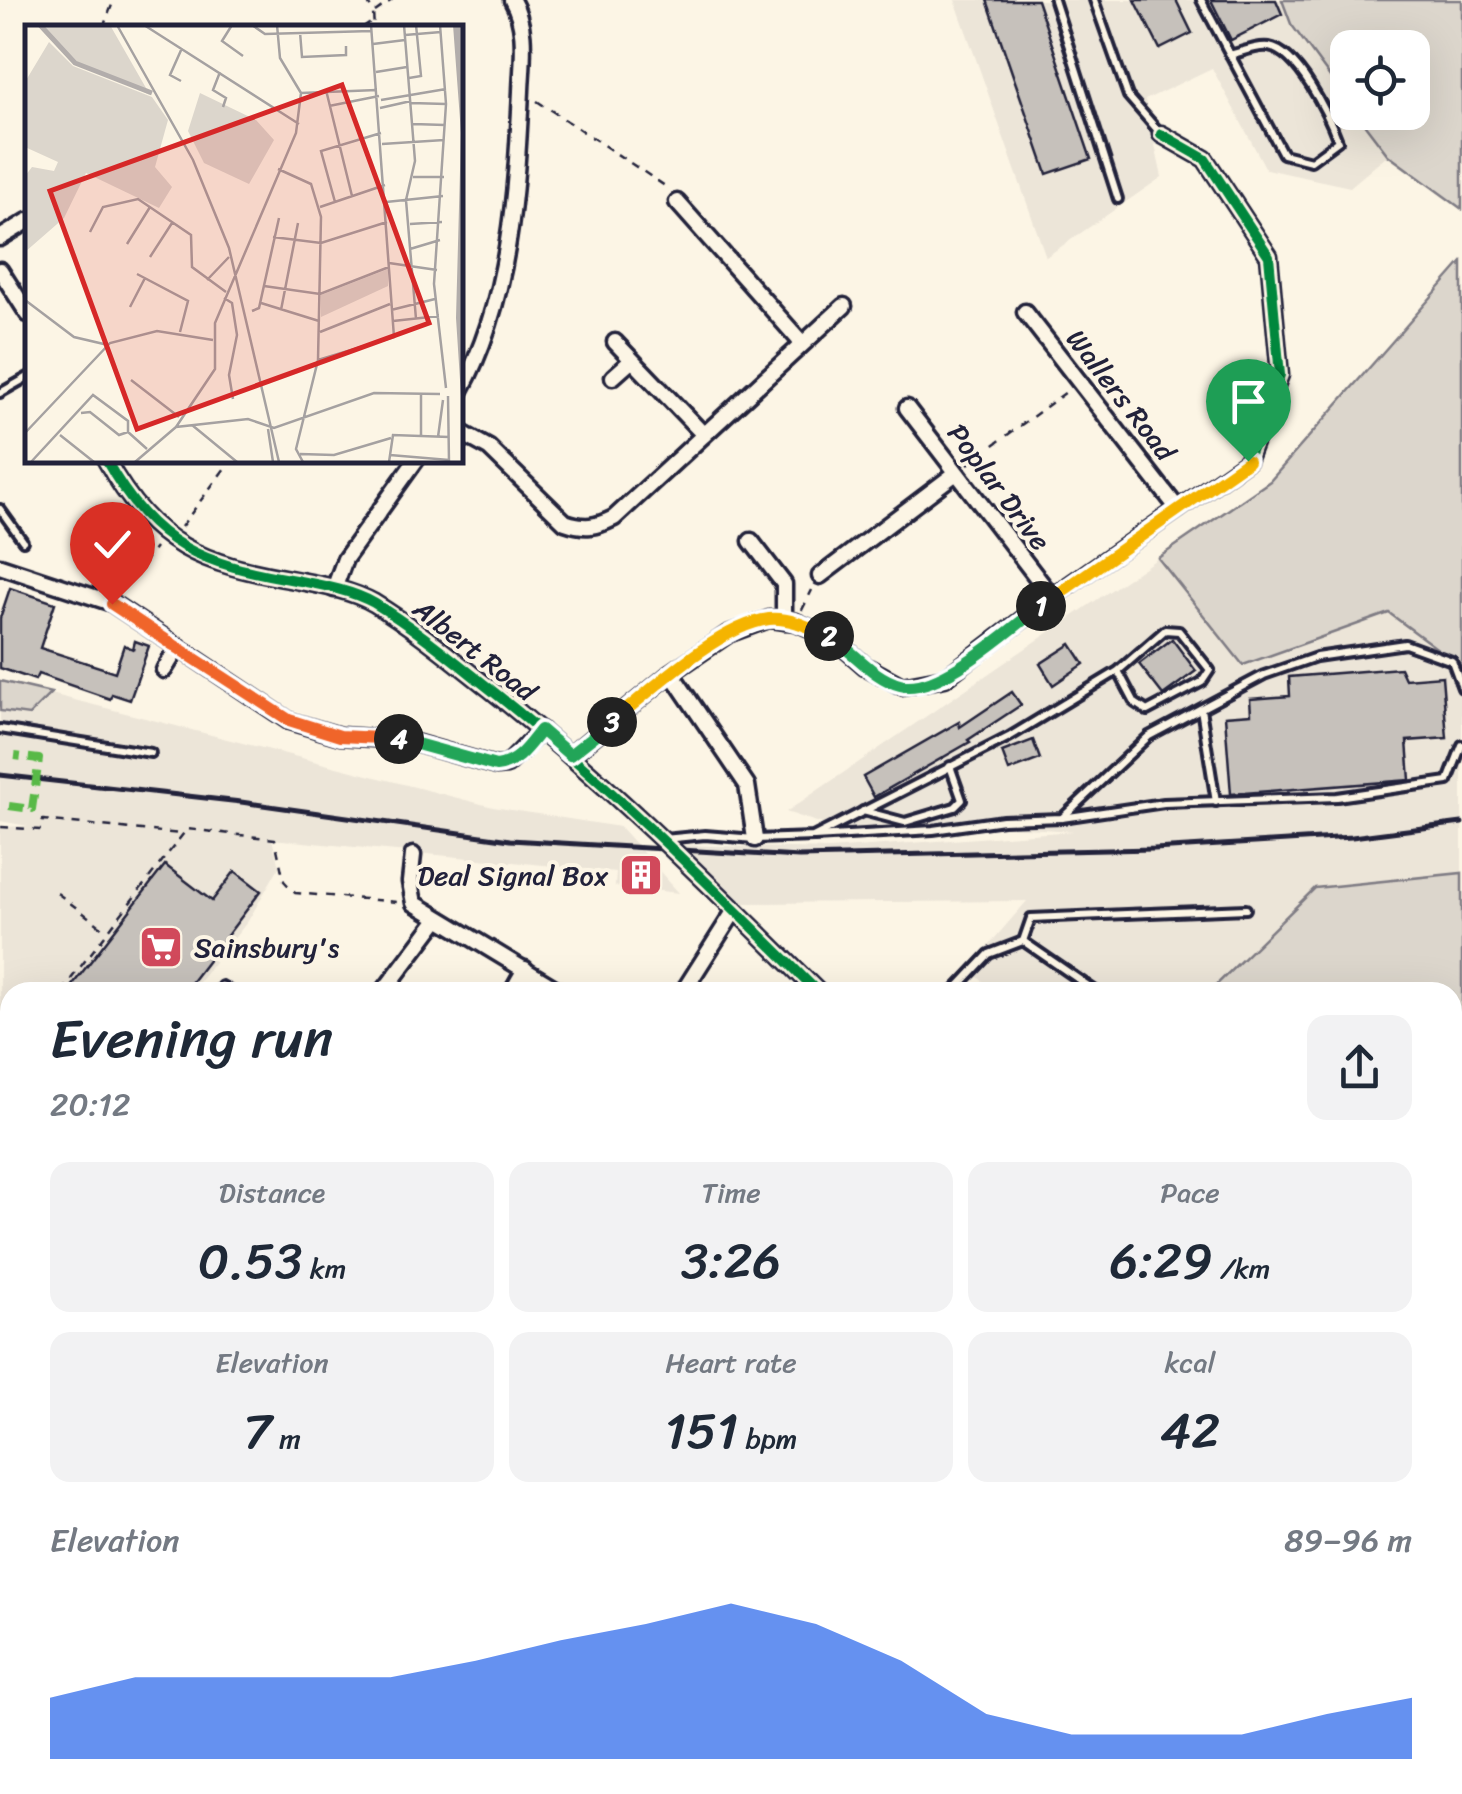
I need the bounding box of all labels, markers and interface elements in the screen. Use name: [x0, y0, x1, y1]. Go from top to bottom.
inset map: [25, 25, 462, 462]
map controls: [1330, 30, 1430, 130]
button: locate: [1330, 30, 1430, 130]
street label: Wallers Road: [1053, 318, 1190, 474]
pin: [1206, 359, 1291, 462]
icon: arrive: [1221, 374, 1276, 429]
street label: Poplar Drive: [934, 412, 1064, 562]
pin: [70, 502, 155, 605]
icon: check: [85, 517, 140, 572]
pin: 1: [1016, 581, 1066, 631]
text: 1: [1035, 581, 1047, 630]
street label: Albert Road: [401, 585, 550, 716]
pin: 2: [804, 611, 854, 661]
text: 2: [821, 611, 837, 660]
pin: 3: [587, 697, 637, 747]
text: 3: [604, 697, 620, 746]
pin: 4: [374, 714, 424, 764]
text: 4: [390, 714, 408, 763]
place label: Deal Signal Box: [417, 851, 609, 900]
building icon: Deal Signal Box: [618, 852, 664, 898]
place label: Sainsbury's: [194, 923, 340, 972]
supermarket icon: Sainsbury's: [138, 924, 184, 970]
text: Evening run: [50, 990, 333, 1087]
button: share: [1307, 1015, 1412, 1120]
text: 20:12: [50, 1076, 131, 1133]
text: Distance: [219, 1168, 325, 1217]
text: Time: [701, 1168, 761, 1217]
text: Pace: [1160, 1168, 1220, 1217]
text: 0.53: [198, 1217, 303, 1306]
text: 3:26: [681, 1217, 781, 1306]
text: 6:29: [1110, 1217, 1213, 1306]
text: km: [303, 1244, 346, 1293]
text: /km: [1213, 1244, 1270, 1293]
text: Elevation: [215, 1338, 329, 1387]
text: Heart rate: [665, 1338, 797, 1387]
text: kcal: [1165, 1338, 1215, 1387]
text: 7: [243, 1387, 272, 1476]
text: 151: [665, 1387, 738, 1476]
text: 42: [1160, 1387, 1220, 1476]
text: m: [272, 1414, 301, 1463]
text: bpm: [738, 1414, 797, 1463]
text: Elevation: [50, 1512, 180, 1569]
text: 89–96 m: [1284, 1512, 1412, 1569]

